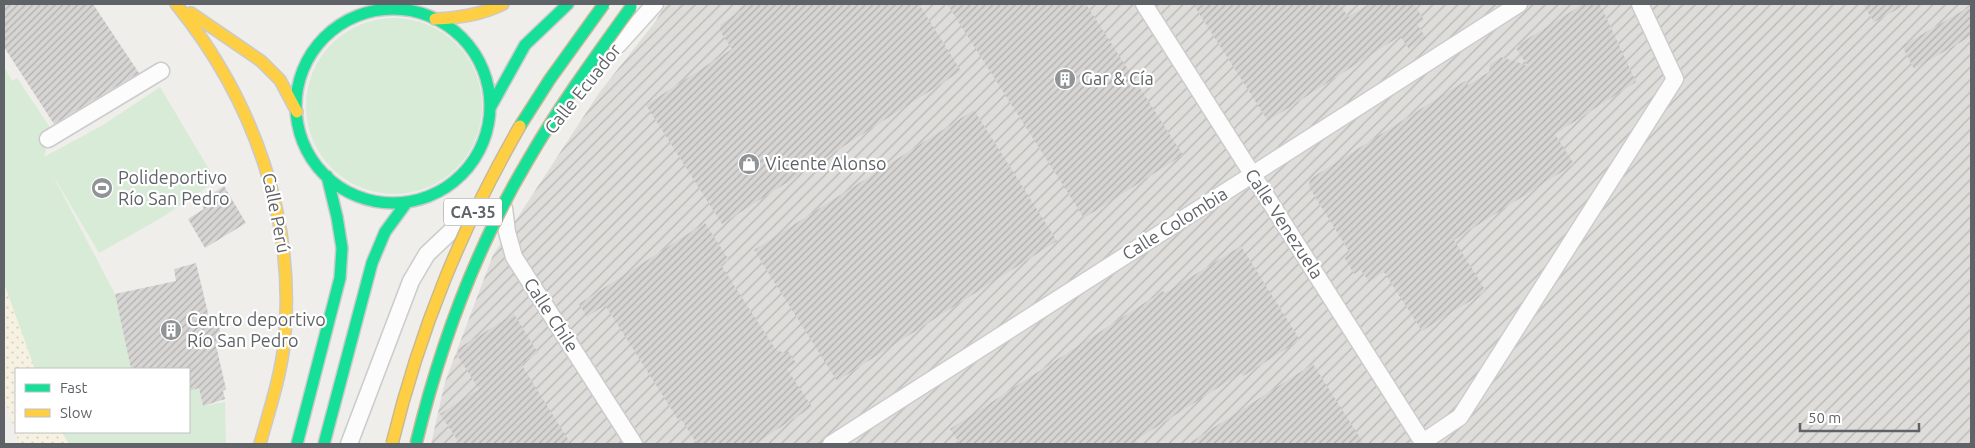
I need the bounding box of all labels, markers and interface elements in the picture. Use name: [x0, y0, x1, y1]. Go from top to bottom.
street label: Calle Ecuador: [540, 39, 625, 137]
building icon: Gar & Cía: [1053, 67, 1077, 91]
place label: Gar & Cía: [1081, 68, 1154, 88]
shop icon: Vicente Alonso: [737, 152, 761, 176]
place label: Vicente Alonso: [765, 153, 887, 173]
street label: Calle Venezuela: [1242, 165, 1328, 282]
place label: Polideportivo Río San Pedro: [118, 167, 230, 208]
street label: Calle Perú: [259, 171, 295, 255]
sports icon: Polideportivo Río San Pedro: [90, 176, 114, 200]
street label: Calle Colombia: [1118, 183, 1231, 264]
road number: CA-35: [444, 198, 502, 226]
street label: Calle Chile: [521, 274, 583, 355]
place label: Centro deportivo Río San Pedro: [187, 309, 326, 350]
building icon: Centro deportivo Río San Pedro: [159, 318, 183, 342]
legend: [15, 368, 190, 433]
text: Fast: [60, 379, 88, 396]
scale bar: [1800, 400, 1919, 432]
text: Slow: [60, 404, 93, 421]
text: 50 m: [1808, 409, 1841, 426]

